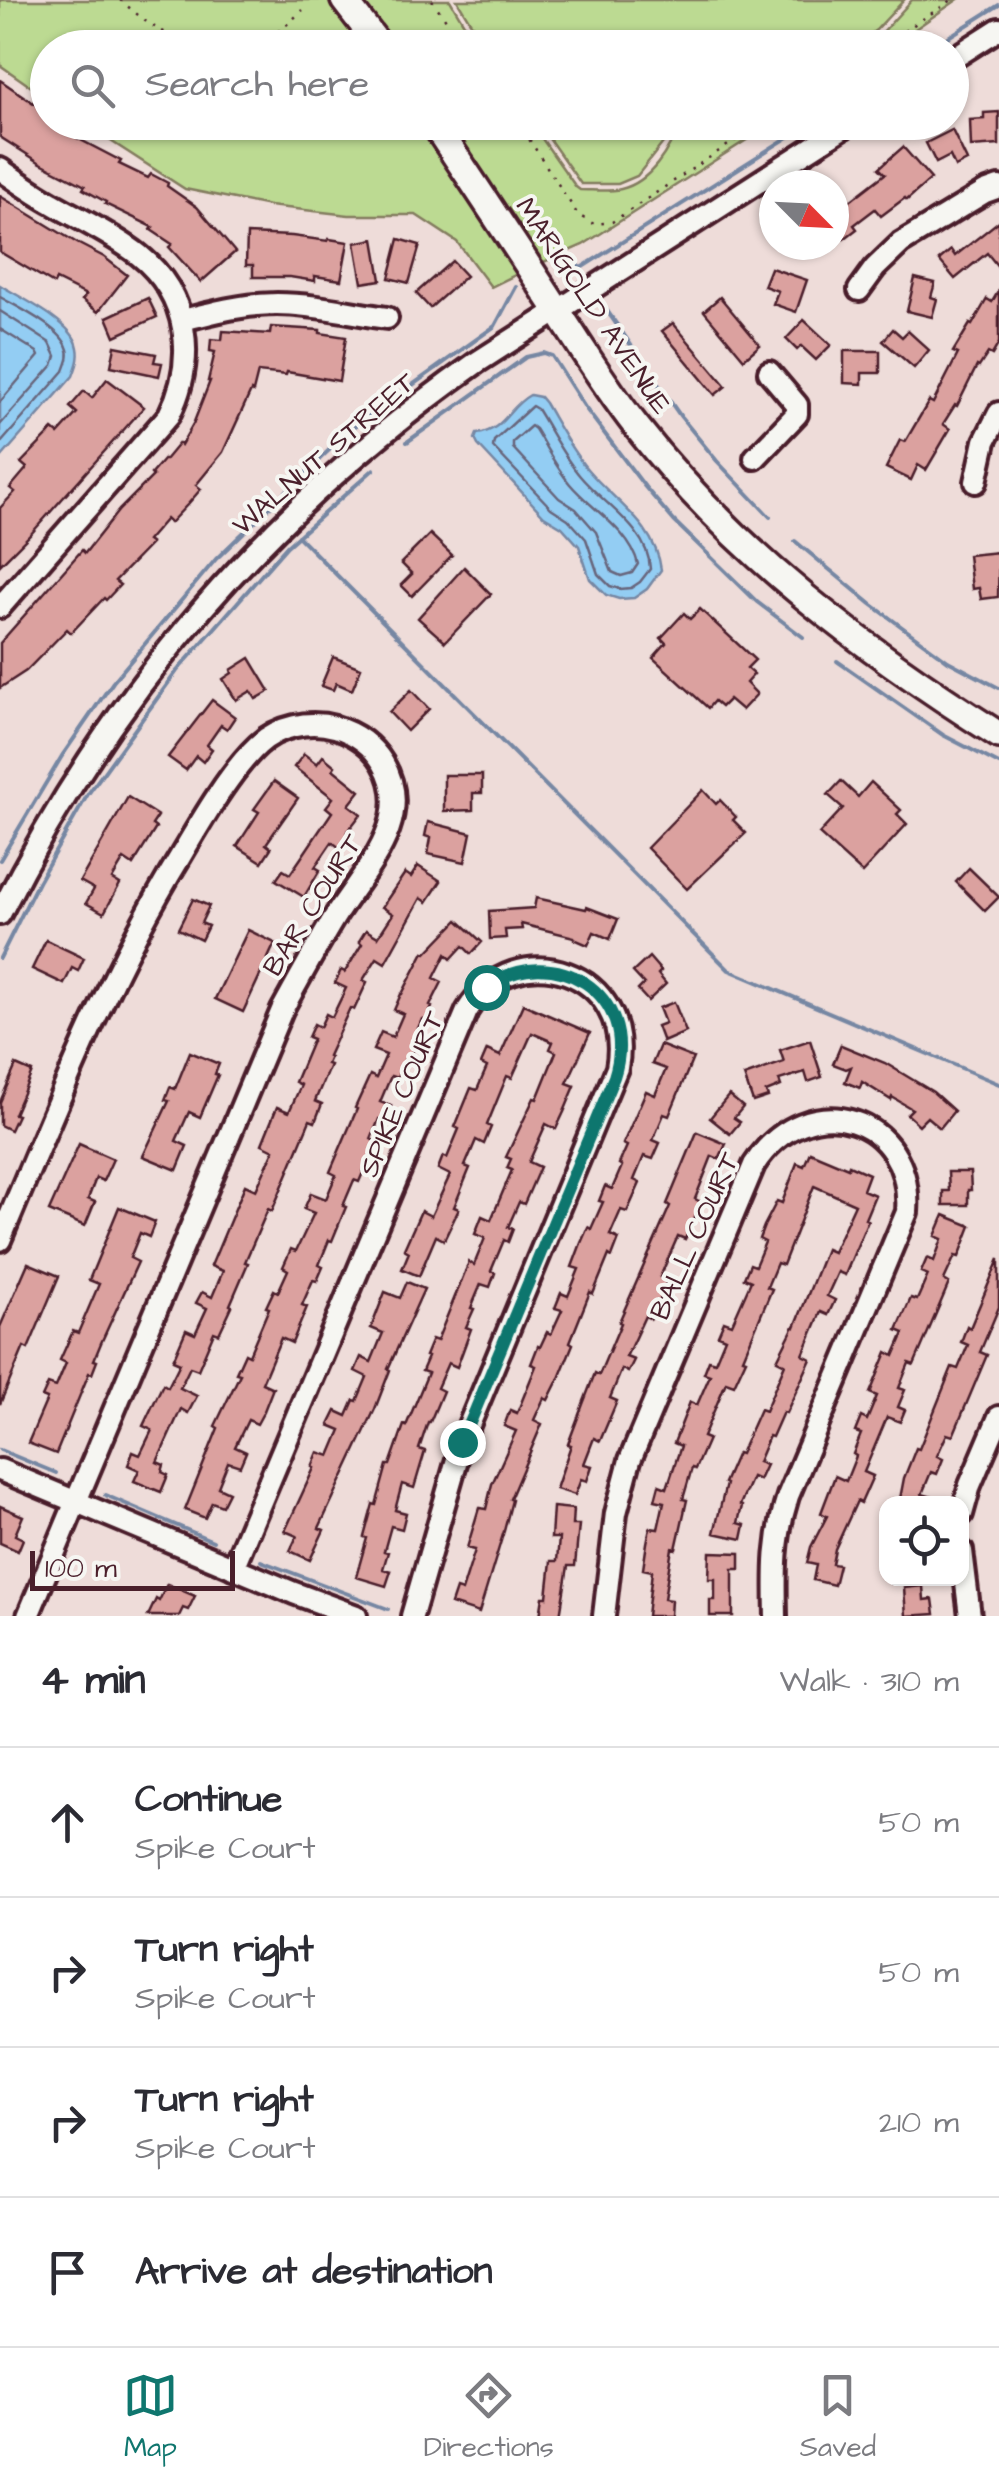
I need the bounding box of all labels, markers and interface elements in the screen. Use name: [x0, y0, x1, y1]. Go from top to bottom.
search box: [30, 30, 969, 140]
icon: search: [65, 58, 120, 113]
text: Search here: [145, 59, 369, 111]
north arrow: [759, 170, 849, 260]
street label: MARIGOLD AVENUE: [506, 190, 680, 423]
street label: WALNUT STREET: [224, 363, 425, 545]
street label: BAR COURT: [254, 826, 372, 983]
route start: [464, 965, 510, 1011]
street label: SPIKE COURT: [350, 1005, 455, 1183]
street label: BALL COURT: [641, 1146, 750, 1326]
route end: [440, 1420, 486, 1466]
map controls: [879, 1496, 969, 1586]
button: locate: [879, 1496, 969, 1586]
scale bar: [30, 1546, 235, 1590]
text: 100 m: [45, 1549, 117, 1588]
text: 4 min: [40, 1652, 145, 1710]
text: Walk · 310 m: [780, 1659, 959, 1704]
text: Continue: [135, 1774, 282, 1826]
icon: ahead: [40, 1795, 95, 1850]
text: 50 m: [878, 1800, 959, 1845]
text: Spike Court: [135, 1826, 316, 1871]
text: Turn right: [135, 1924, 314, 1976]
icon: right: [40, 1945, 95, 2000]
text: 50 m: [878, 1950, 959, 1995]
text: Spike Court: [135, 1976, 316, 2021]
text: Turn right: [135, 2074, 314, 2126]
icon: right: [40, 2095, 95, 2150]
text: 210 m: [879, 2100, 959, 2145]
text: Spike Court: [135, 2126, 316, 2171]
icon: arrive: [40, 2245, 95, 2300]
text: Arrive at destination: [135, 2246, 492, 2298]
tab: Map: [123, 2368, 178, 2467]
tab: Directions: [424, 2368, 554, 2467]
tab: Saved: [800, 2368, 876, 2467]

